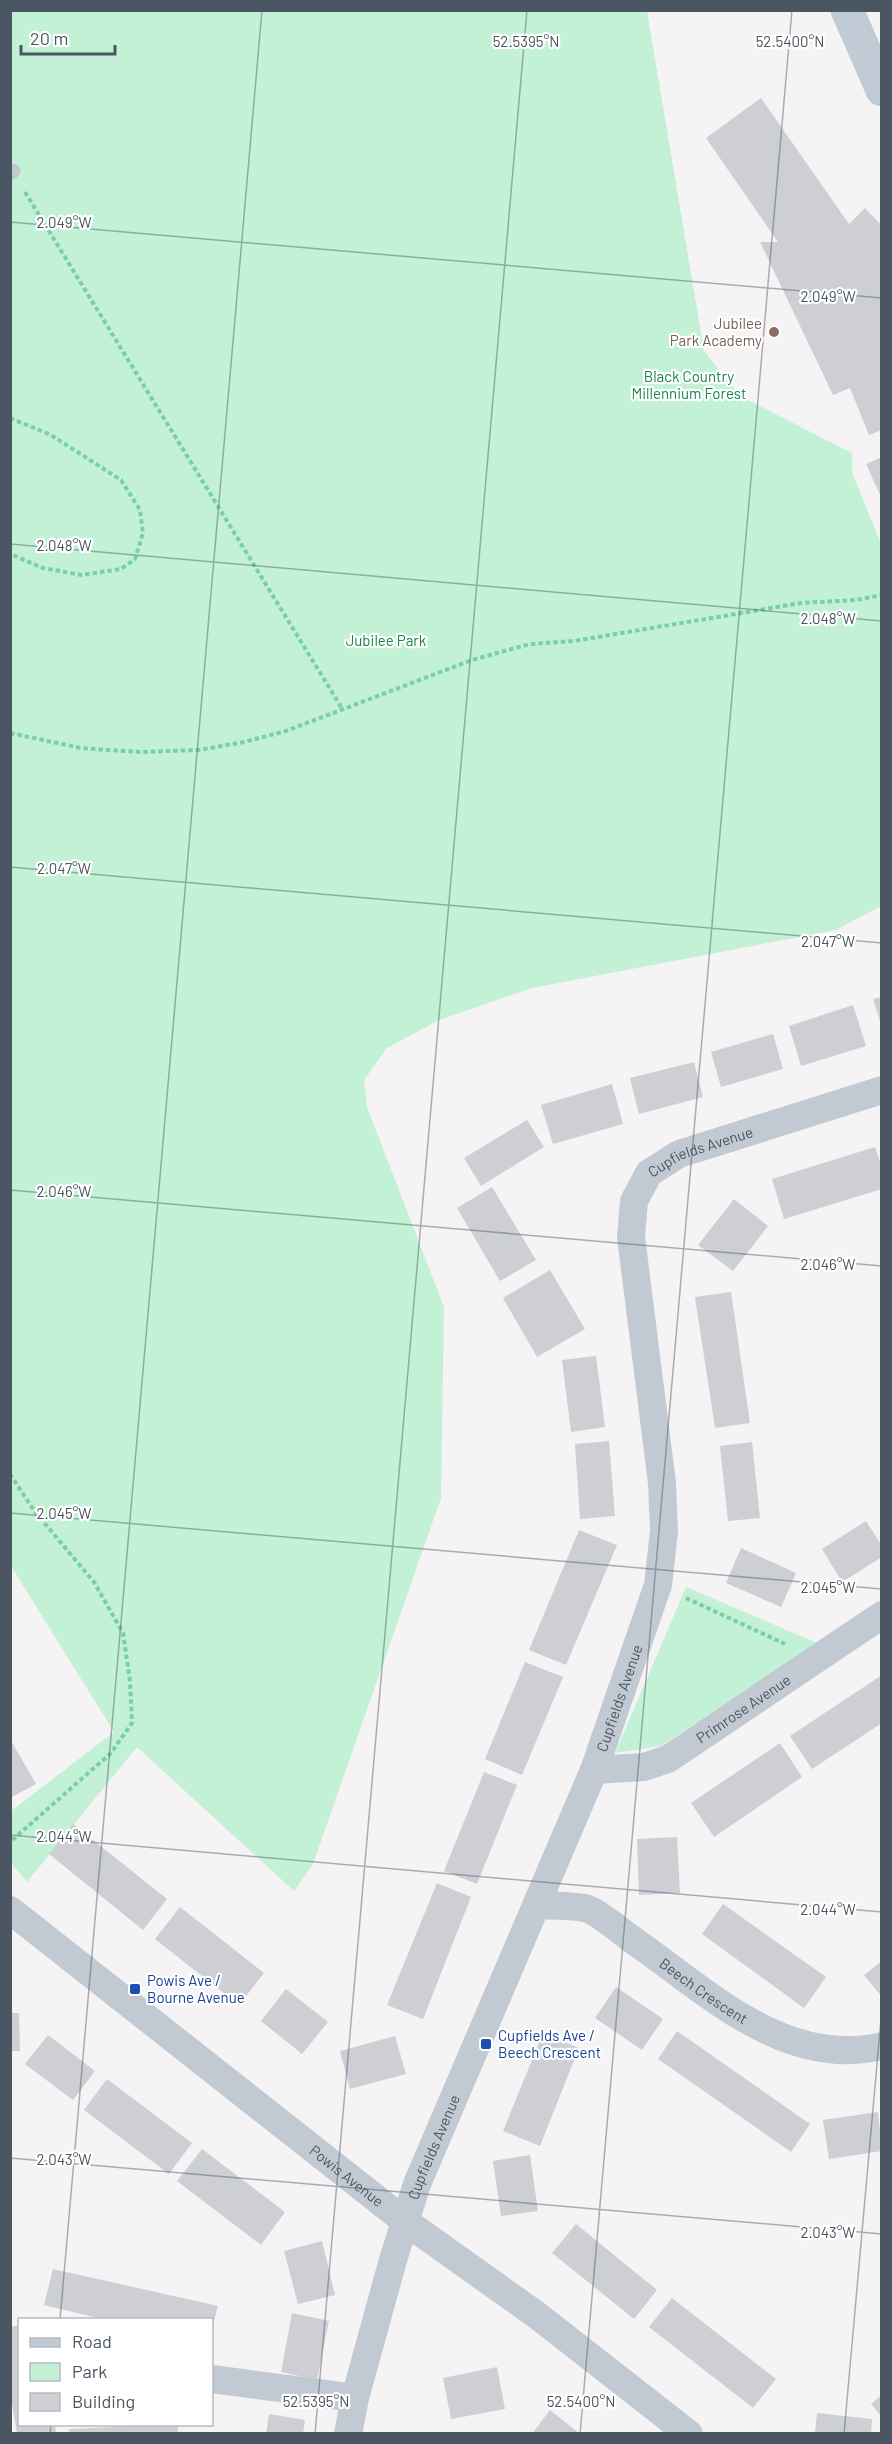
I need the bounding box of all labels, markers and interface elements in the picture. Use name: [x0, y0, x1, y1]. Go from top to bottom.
scale bar: [21, 18, 116, 56]
text: 20 m: [30, 27, 68, 49]
text: 52.5395°N: [493, 32, 559, 50]
text: 52.5400°N: [756, 32, 824, 50]
text: 2.049°W: [36, 213, 92, 231]
text: 2.049°W: [800, 287, 856, 305]
place label: Jubilee Park Academy: [670, 314, 762, 349]
marker: Jubilee Park Academy: [767, 325, 781, 339]
park label: Black Country Millennium Forest: [632, 367, 746, 402]
text: 2.048°W: [36, 536, 92, 554]
text: 2.048°W: [800, 609, 856, 627]
park label: Jubilee Park: [346, 631, 427, 649]
text: 2.047°W: [37, 859, 91, 877]
text: 2.047°W: [801, 932, 855, 950]
street label: Cupfields Avenue: [644, 1122, 755, 1181]
text: 2.046°W: [36, 1182, 92, 1200]
text: 2.046°W: [800, 1255, 856, 1273]
text: 2.045°W: [36, 1504, 92, 1522]
text: 2.045°W: [800, 1578, 856, 1596]
street label: Cupfields Avenue: [592, 1642, 646, 1754]
street label: Primrose Avenue: [692, 1670, 794, 1747]
text: 2.044°W: [36, 1827, 92, 1845]
text: 2.044°W: [800, 1900, 856, 1918]
street label: Beech Crescent: [656, 1954, 751, 2027]
place label: Powis Ave / Bourne Avenue: [147, 1971, 245, 2006]
marker: Powis Ave / Bourne Avenue: [128, 1982, 142, 1996]
place label: Cupfields Ave / Beech Crescent: [498, 2026, 601, 2061]
marker: Cupfields Ave / Beech Crescent: [479, 2037, 493, 2051]
street label: Cupfields Avenue: [404, 2092, 463, 2202]
street label: Powis Avenue: [306, 2141, 388, 2210]
text: 2.043°W: [36, 2150, 92, 2168]
text: 2.043°W: [800, 2223, 856, 2241]
legend: [18, 2318, 213, 2426]
text: Road: [72, 2330, 112, 2352]
text: Park: [72, 2360, 107, 2382]
text: Building: [72, 2390, 135, 2412]
text: 52.5395°N: [283, 2392, 349, 2410]
text: 52.5400°N: [547, 2392, 615, 2410]

